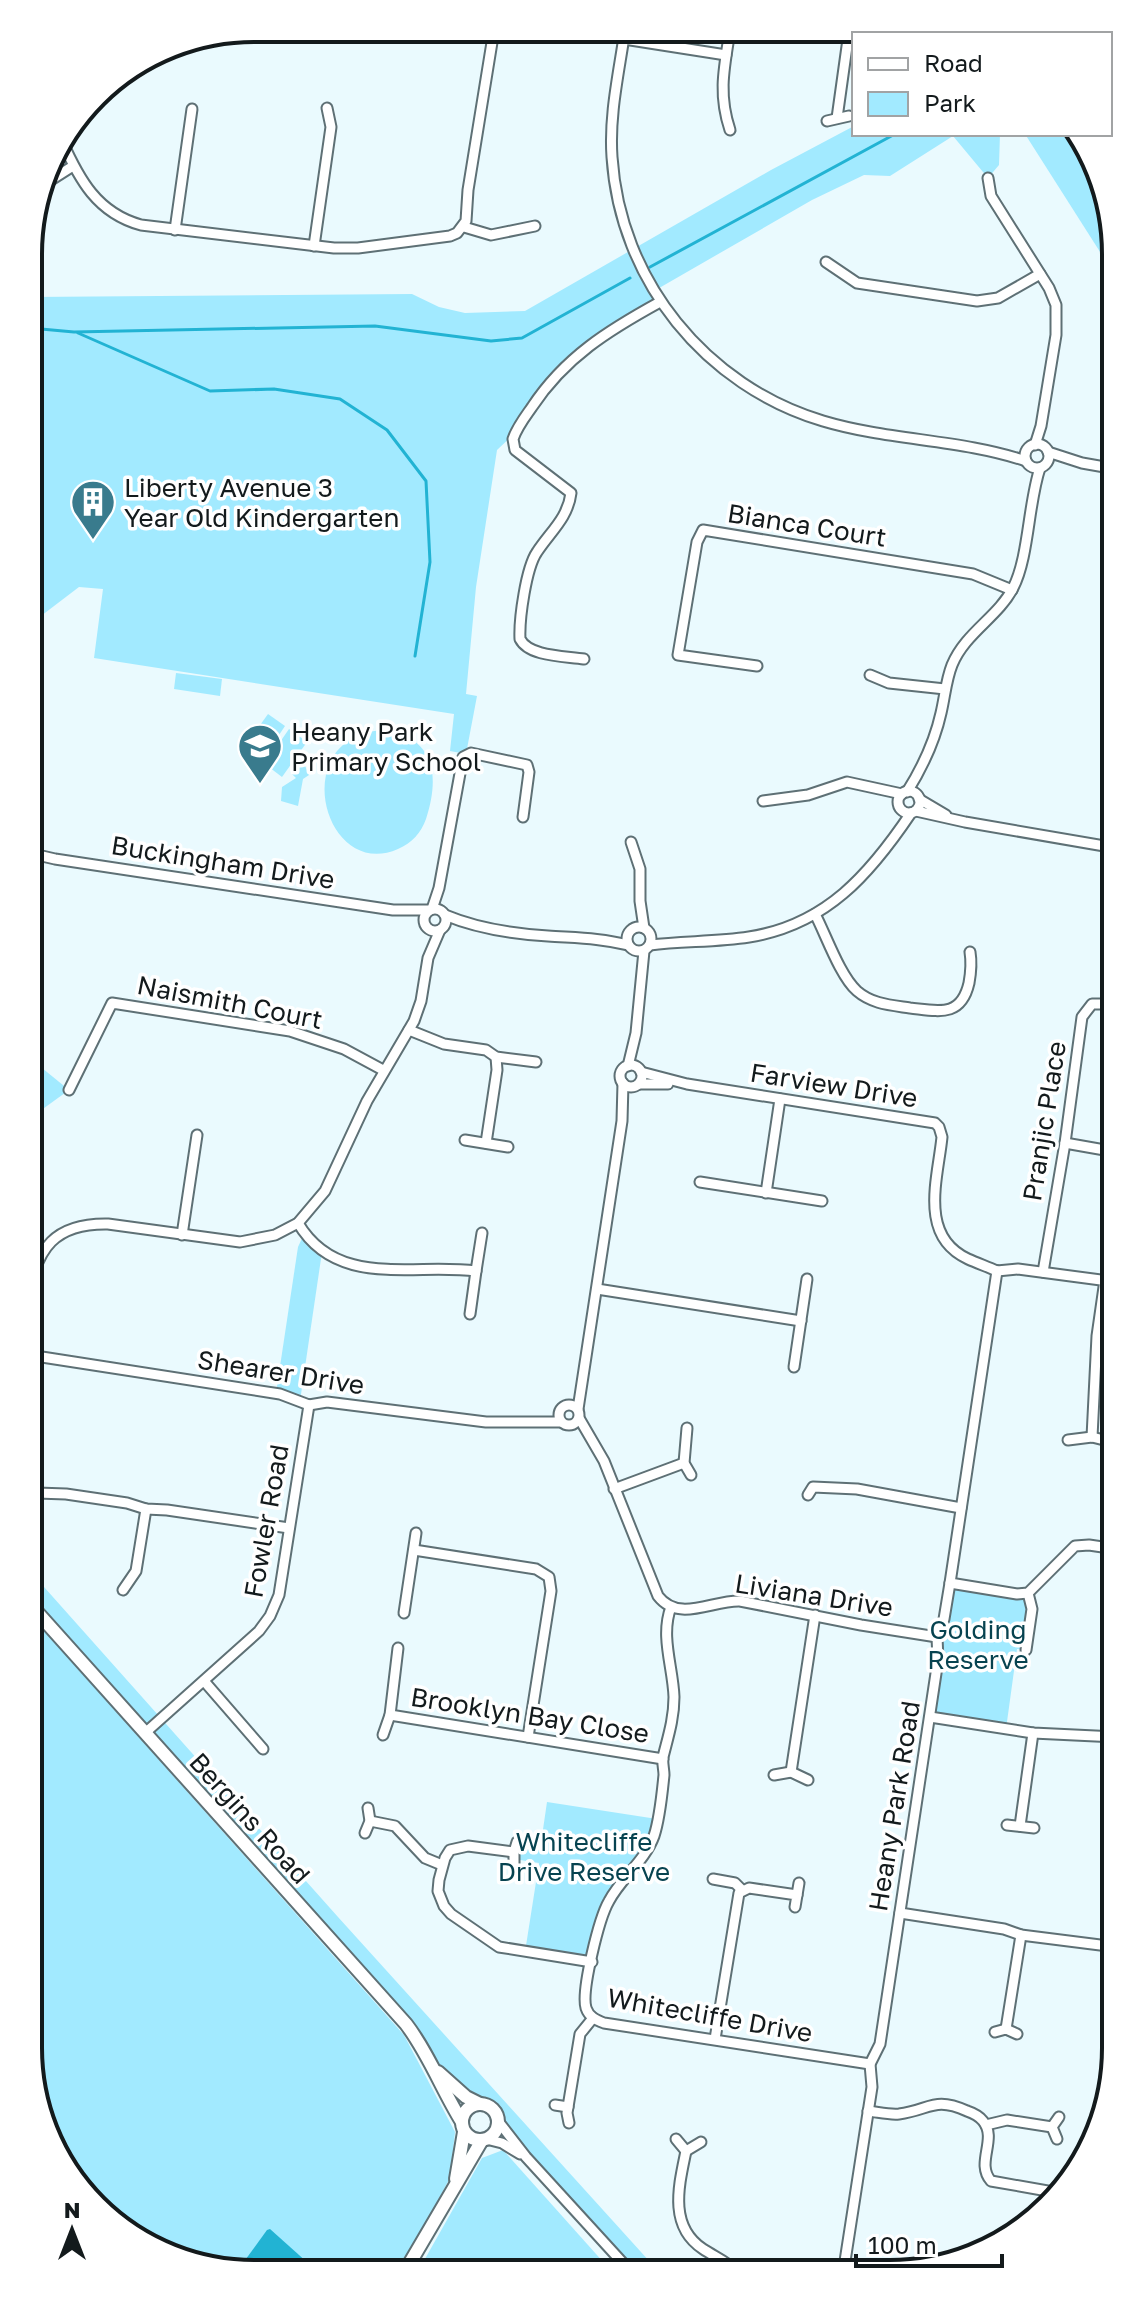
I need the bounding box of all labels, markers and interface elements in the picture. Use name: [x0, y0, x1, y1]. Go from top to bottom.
legend: [852, 32, 1112, 136]
text: Road: [924, 48, 983, 77]
text: Park: [924, 88, 976, 117]
place label: Liberty Avenue 3 Year Old Kindergarten: [124, 472, 399, 533]
building icon: Liberty Avenue 3 Year Old Kindergarten: [69, 478, 117, 541]
street label: Bianca Court: [725, 497, 889, 553]
place label: Heany Park Primary School: [291, 716, 481, 777]
school or university icon: Heany Park Primary School: [236, 722, 284, 785]
street label: Buckingham Drive: [109, 829, 337, 895]
street label: Naismith Court: [135, 969, 325, 1035]
street label: Pranjic Place: [1016, 1039, 1072, 1203]
street label: Farview Drive: [748, 1056, 920, 1114]
street label: Shearer Drive: [195, 1344, 367, 1400]
street label: Fowler Road: [237, 1442, 295, 1600]
street label: Liviana Drive: [733, 1567, 895, 1623]
park label: Golding Reserve: [927, 1614, 1029, 1675]
street label: Brooklyn Bay Close: [409, 1681, 651, 1749]
street label: Heany Park Road: [862, 1699, 926, 1913]
street label: Bergins Road: [183, 1746, 317, 1890]
park label: Whitecliffe Drive Reserve: [498, 1826, 670, 1887]
street label: Whitecliffe Drive: [605, 1982, 815, 2048]
north arrow: [32, 2190, 112, 2270]
text: N: [64, 2196, 80, 2223]
scale bar: [856, 2218, 1002, 2268]
text: 100 m: [868, 2230, 937, 2259]

